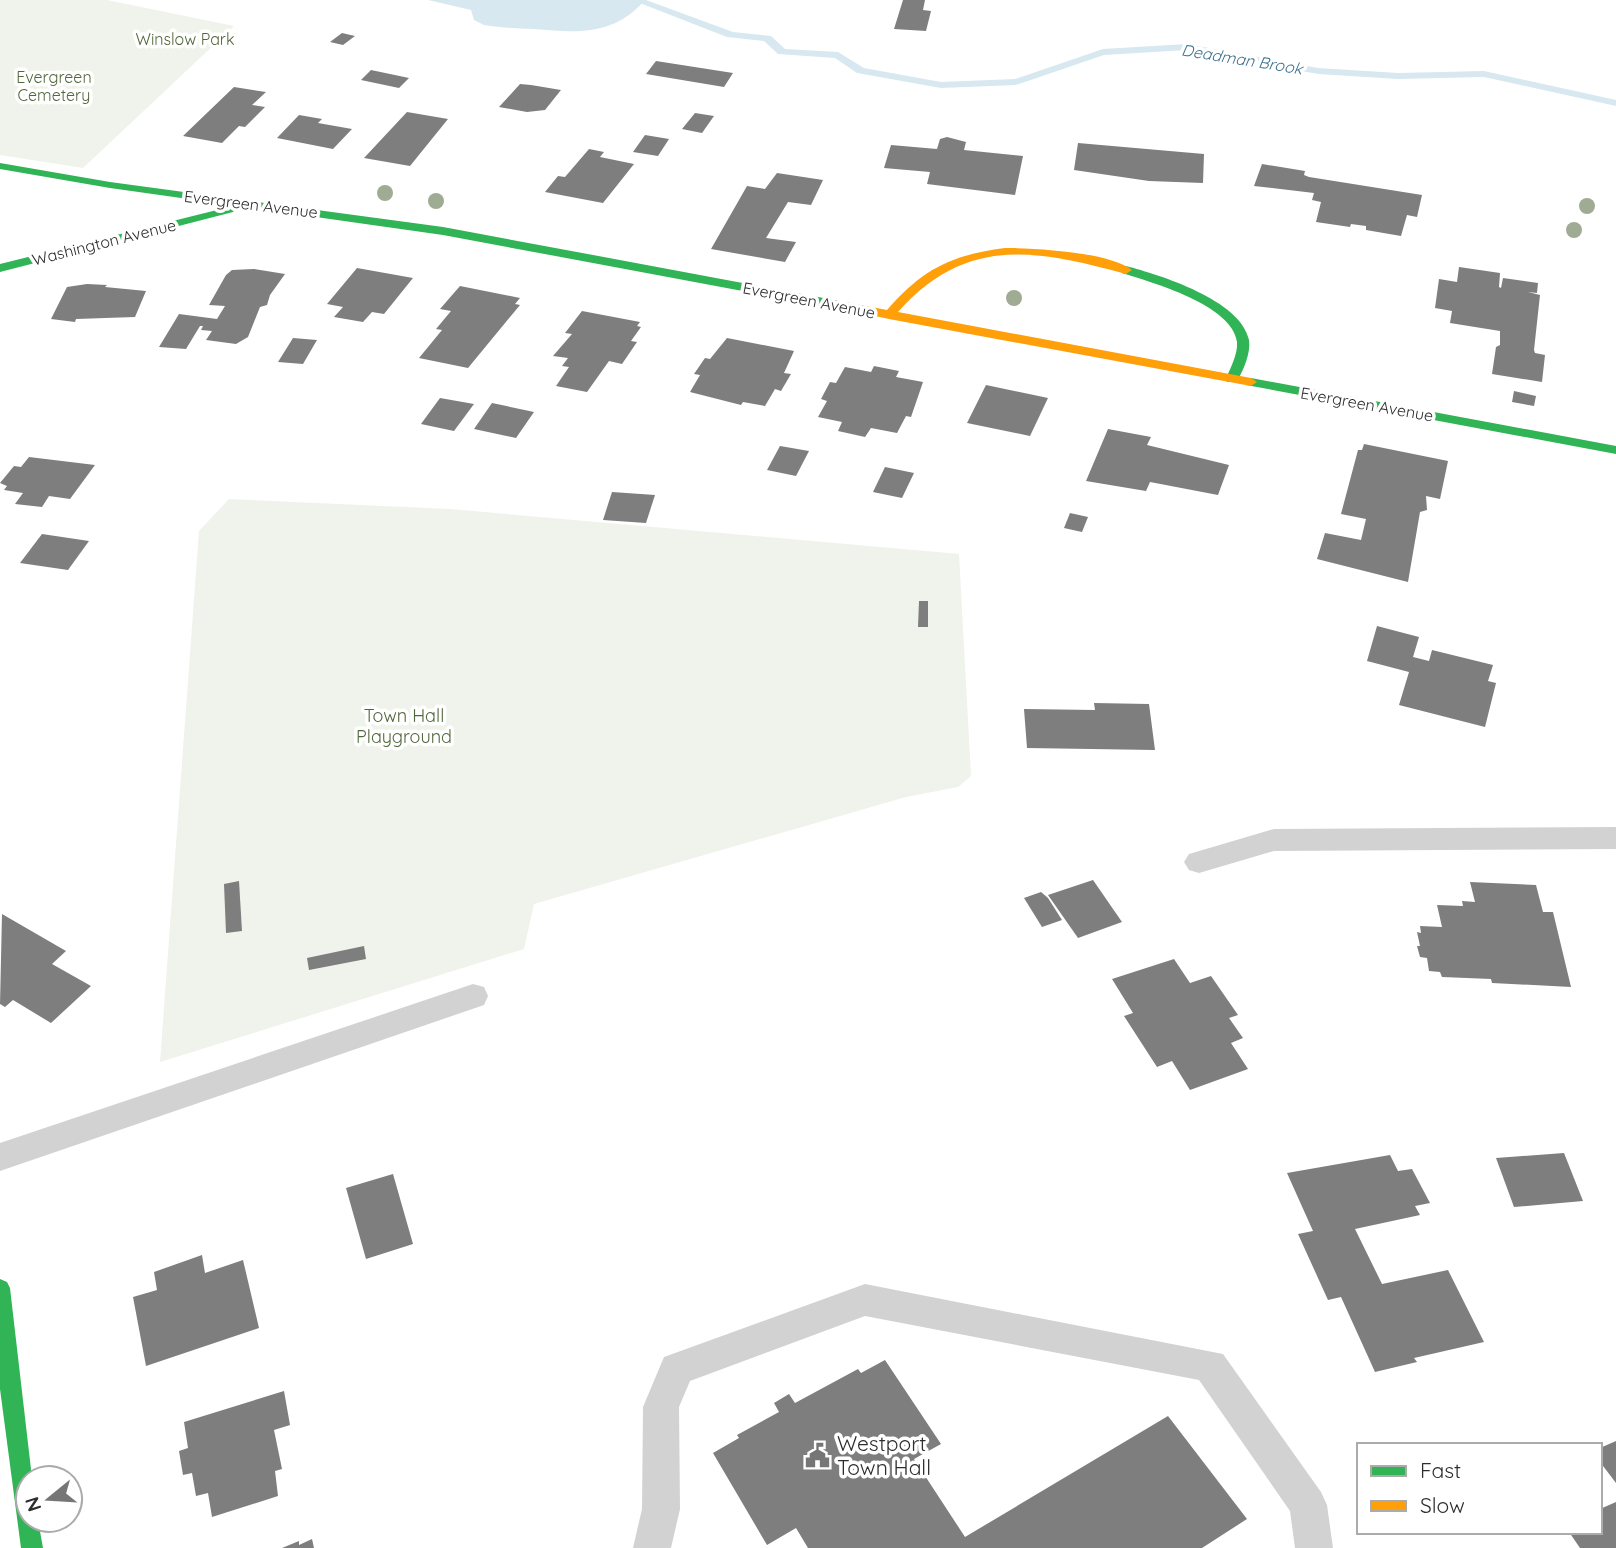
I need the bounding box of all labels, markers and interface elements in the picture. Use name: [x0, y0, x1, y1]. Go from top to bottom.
park label: Winslow Park: [135, 29, 235, 49]
water label: Deadman Brook: [1180, 40, 1305, 79]
park label: Evergreen Cemetery: [16, 67, 92, 105]
street label: Evergreen Avenue: [183, 186, 319, 222]
street label: Washington Avenue: [30, 214, 178, 270]
street label: Evergreen Avenue: [741, 277, 877, 323]
street label: Evergreen Avenue: [1299, 382, 1435, 426]
park label: Town Hall Playground: [356, 704, 452, 748]
place label: Westport Town Hall: [837, 1430, 931, 1480]
public building icon: Westport Town Hall: [803, 1442, 831, 1470]
legend: [1357, 1443, 1602, 1534]
text: Fast: [1420, 1457, 1461, 1483]
north arrow: [14, 1464, 84, 1534]
text: Slow: [1420, 1492, 1465, 1518]
text: N: [19, 1494, 46, 1515]

